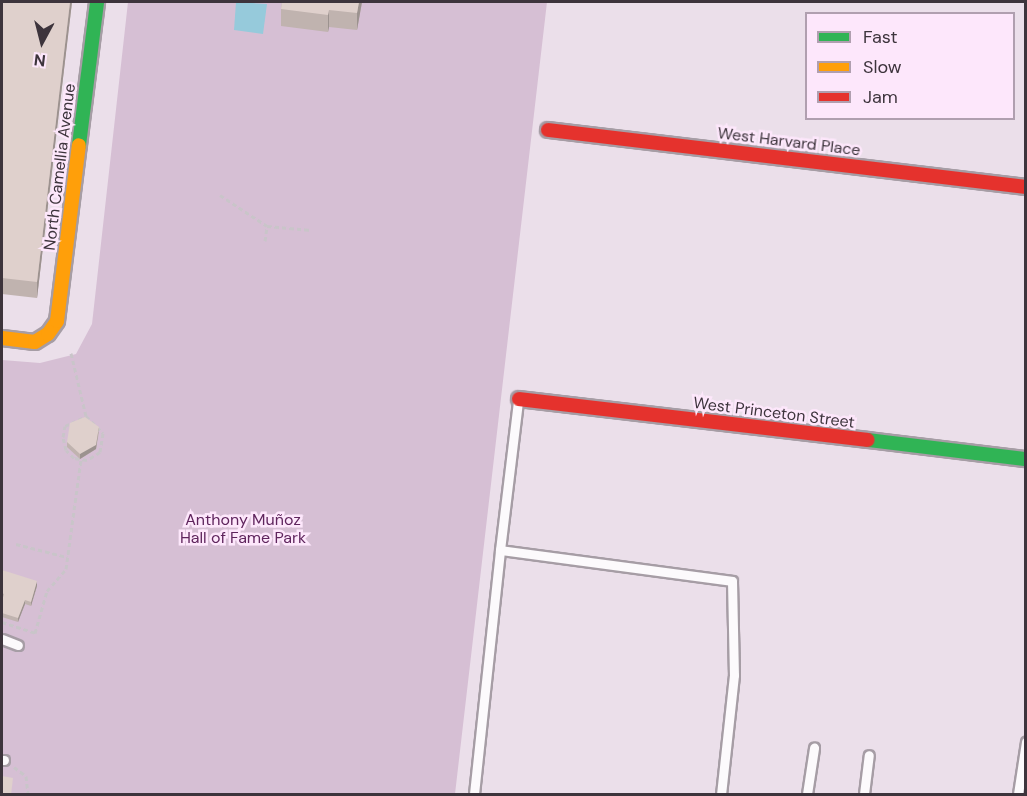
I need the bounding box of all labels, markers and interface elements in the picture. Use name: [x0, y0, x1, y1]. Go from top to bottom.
north arrow: [12, 12, 72, 72]
legend: [805, 12, 1015, 120]
text: Fast: [863, 25, 898, 49]
text: N: [33, 49, 47, 71]
text: Slow: [863, 55, 902, 79]
street label: North Camellia Avenue: [40, 82, 80, 252]
text: Jam: [863, 85, 898, 109]
street label: West Harvard Place: [716, 124, 862, 160]
street label: West Princeton Street: [692, 394, 856, 432]
park label: Anthony Muñoz Hall of Fame Park: [180, 510, 306, 548]

